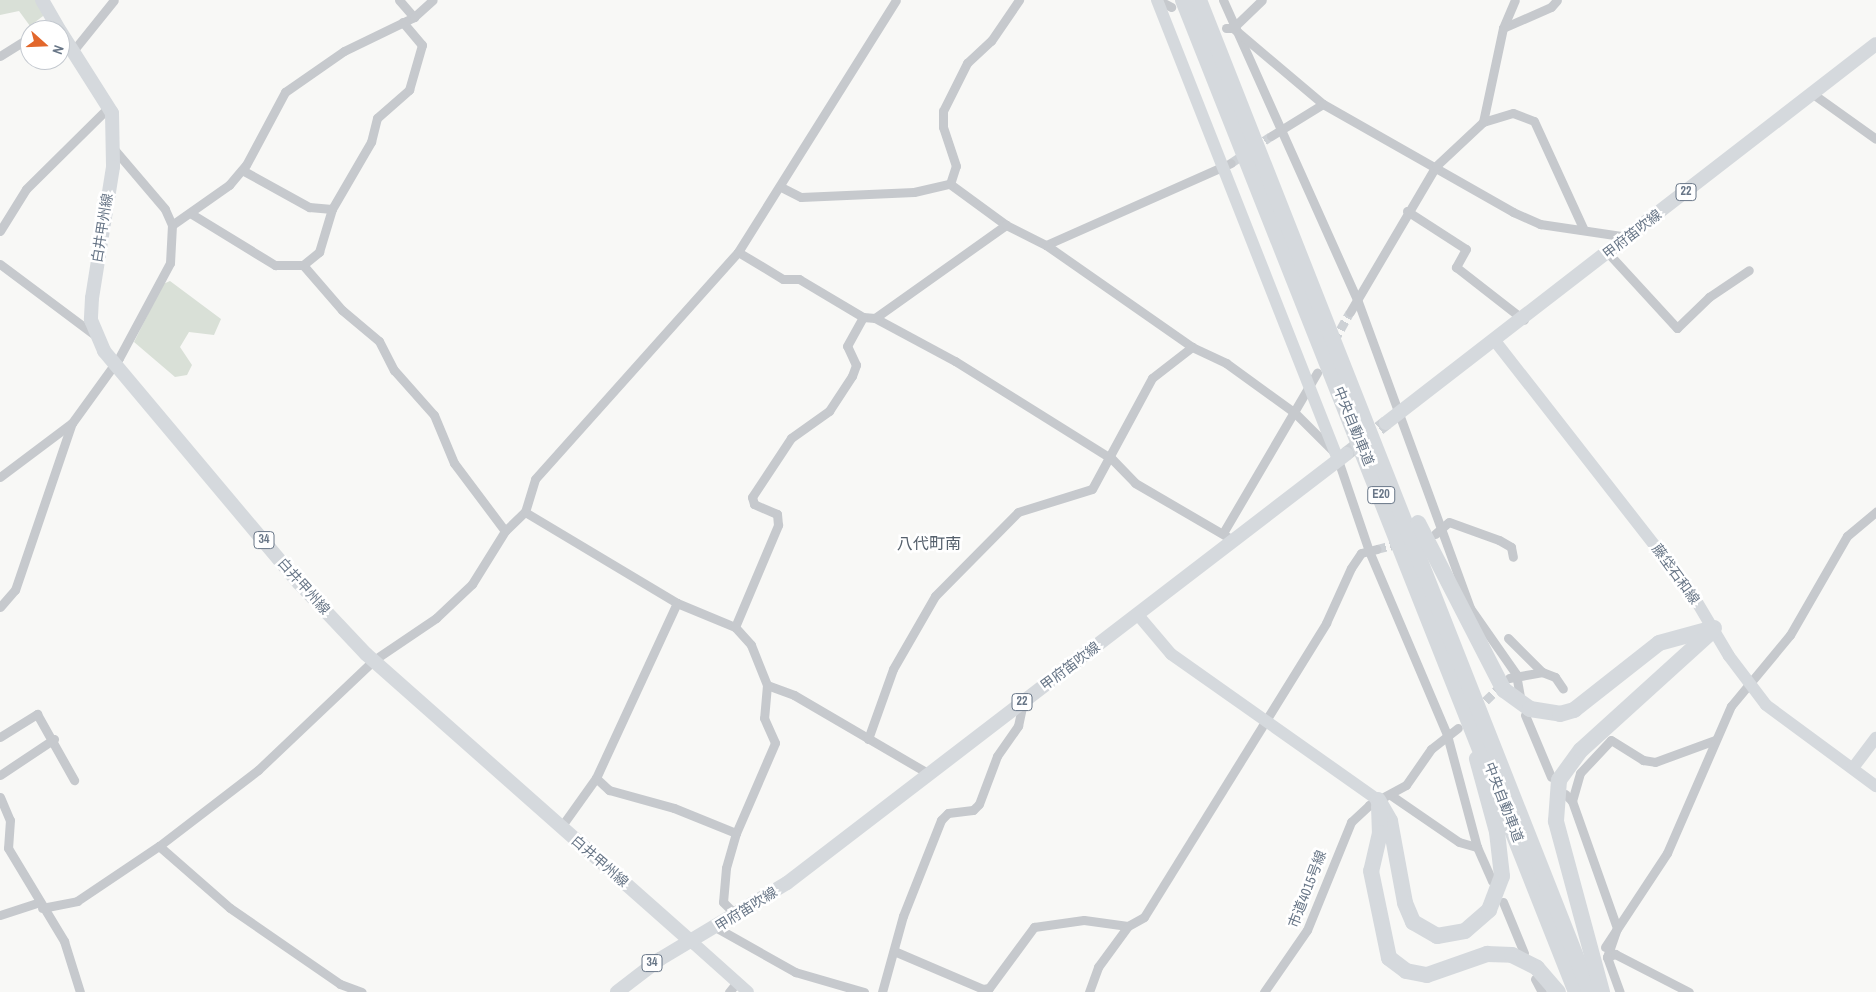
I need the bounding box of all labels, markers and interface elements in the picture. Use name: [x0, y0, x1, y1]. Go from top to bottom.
north arrow: [20, 20, 70, 70]
text: N: [48, 43, 68, 57]
road number: 22: [1675, 182, 1697, 202]
street label: 白井甲州線: [88, 192, 116, 264]
street label: 甲府笛吹線: [1599, 206, 1665, 262]
street label: 中央自動車道: [1330, 384, 1378, 468]
road number: E20: [1366, 486, 1396, 504]
road number: 34: [253, 530, 275, 550]
district label: 八代町南: [897, 533, 961, 553]
street label: 藤垈石和線: [1649, 541, 1703, 607]
street label: 白井甲州線: [274, 554, 334, 618]
street label: 甲府笛吹線: [1037, 638, 1103, 694]
road number: 22: [1011, 692, 1033, 712]
street label: 中央自動車道: [1481, 760, 1527, 844]
street label: 白井甲州線: [568, 832, 632, 890]
street label: 市道4015号線: [1285, 848, 1329, 930]
street label: 甲府笛吹線: [712, 883, 780, 935]
road number: 34: [641, 954, 663, 972]

